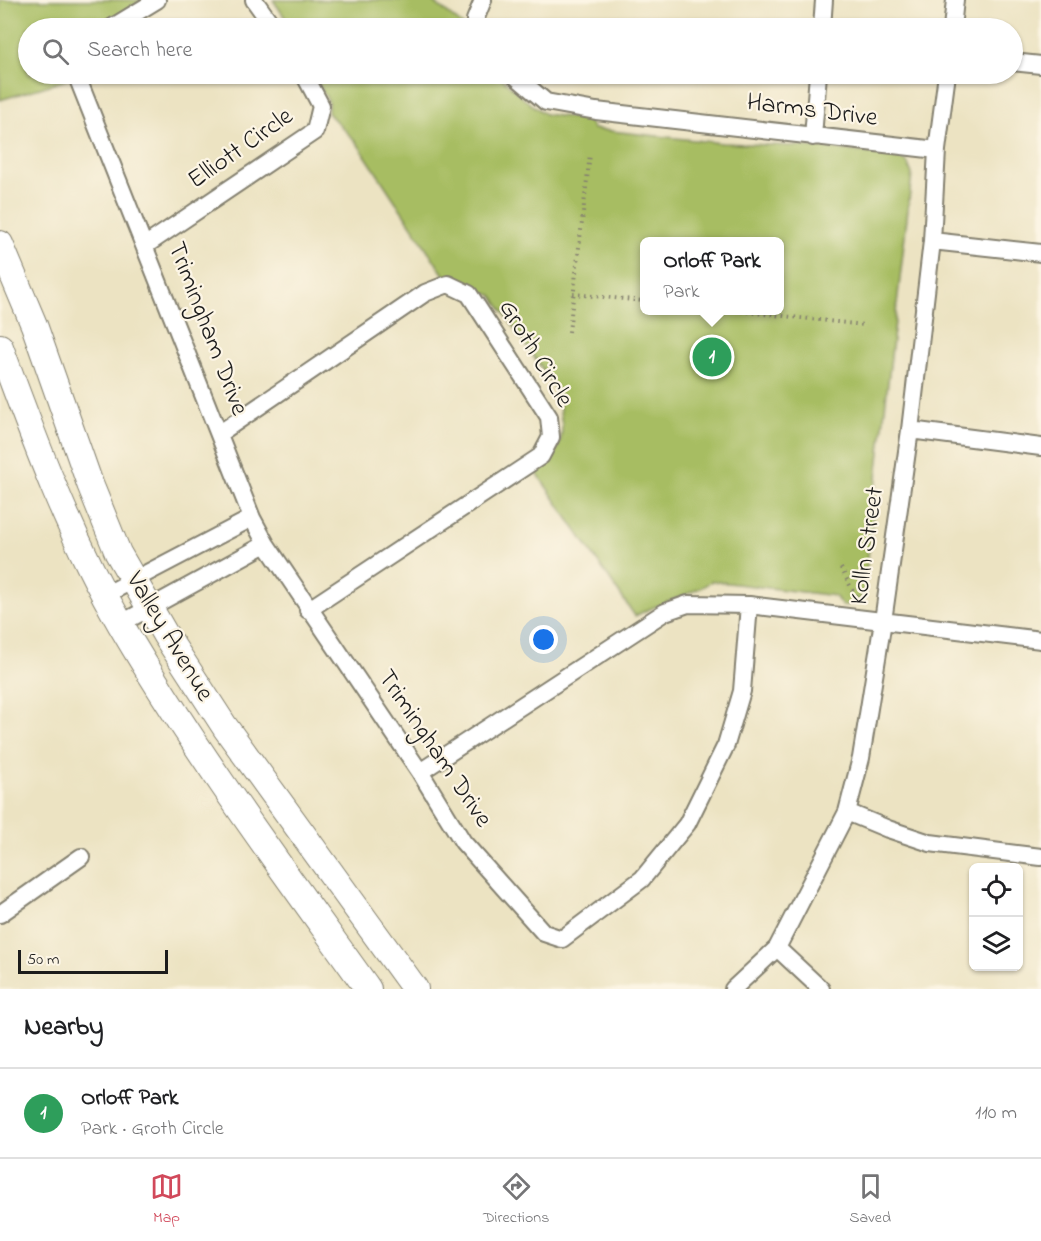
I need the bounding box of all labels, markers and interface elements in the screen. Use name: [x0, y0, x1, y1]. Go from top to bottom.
search box: [18, 18, 1023, 84]
icon: search: [39, 35, 72, 68]
text: Search here: [87, 35, 192, 67]
street label: Harms Drive: [744, 84, 880, 138]
street label: Elliott Circle: [180, 98, 302, 199]
street label: Trimingham Drive: [156, 237, 258, 422]
popup: [640, 237, 784, 315]
text: Orloff Park: [663, 246, 761, 278]
text: Park: [663, 278, 699, 307]
street label: Groth Circle: [488, 293, 582, 416]
pin: 1: [692, 334, 732, 380]
street label: Kolln Street: [841, 484, 895, 608]
street label: Valley Avenue: [115, 564, 223, 709]
your location: [529, 625, 558, 654]
street label: Trimingham Drive: [367, 662, 501, 836]
map controls: [969, 863, 1023, 971]
button: locate: [969, 863, 1023, 917]
button: layers: [969, 917, 1023, 971]
scale bar: [18, 947, 168, 974]
text: 50 m: [27, 948, 59, 972]
text: Nearby: [24, 1009, 103, 1047]
text: Orloff Park: [81, 1083, 178, 1115]
text: 1: [40, 1099, 47, 1128]
text: 110 m: [975, 1099, 1017, 1128]
text: Park · Groth Circle: [81, 1115, 224, 1144]
tab: Map: [150, 1170, 183, 1230]
tab: Directions: [483, 1170, 549, 1230]
tab: Saved: [849, 1170, 891, 1230]

